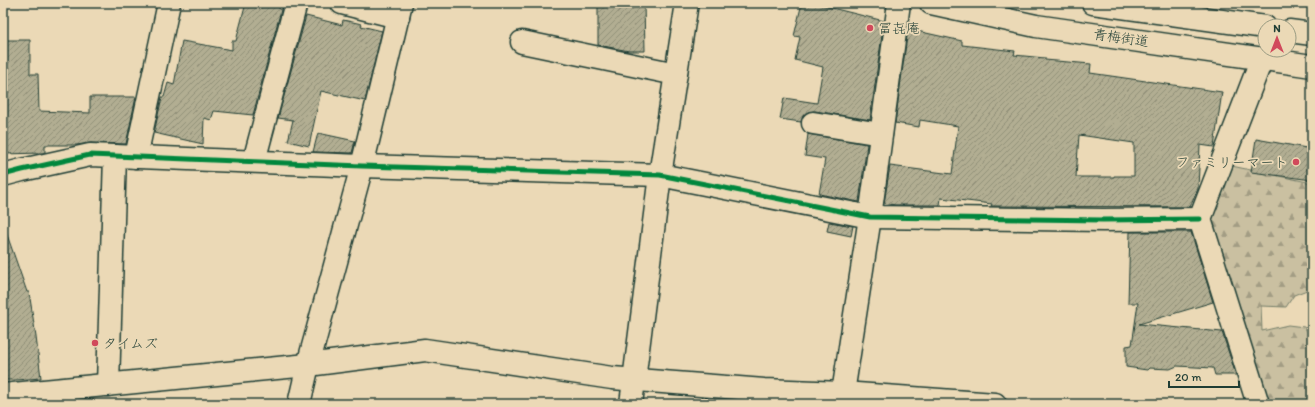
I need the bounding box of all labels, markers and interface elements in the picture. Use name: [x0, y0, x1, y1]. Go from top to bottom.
north arrow: [1257, 18, 1297, 58]
place label: 冨㐂庵: [878, 20, 920, 37]
text: N: [1273, 22, 1281, 35]
marker: 冨㐂庵: [865, 23, 875, 33]
street label: 青梅街道: [1092, 26, 1150, 50]
place label: ファミリーマート: [1176, 154, 1288, 171]
marker: ファミリーマート: [1291, 157, 1301, 167]
place label: タイムズ: [103, 335, 158, 352]
marker: タイムズ: [90, 338, 100, 348]
scale bar: [1169, 363, 1239, 389]
text: 20 m: [1175, 370, 1202, 384]

